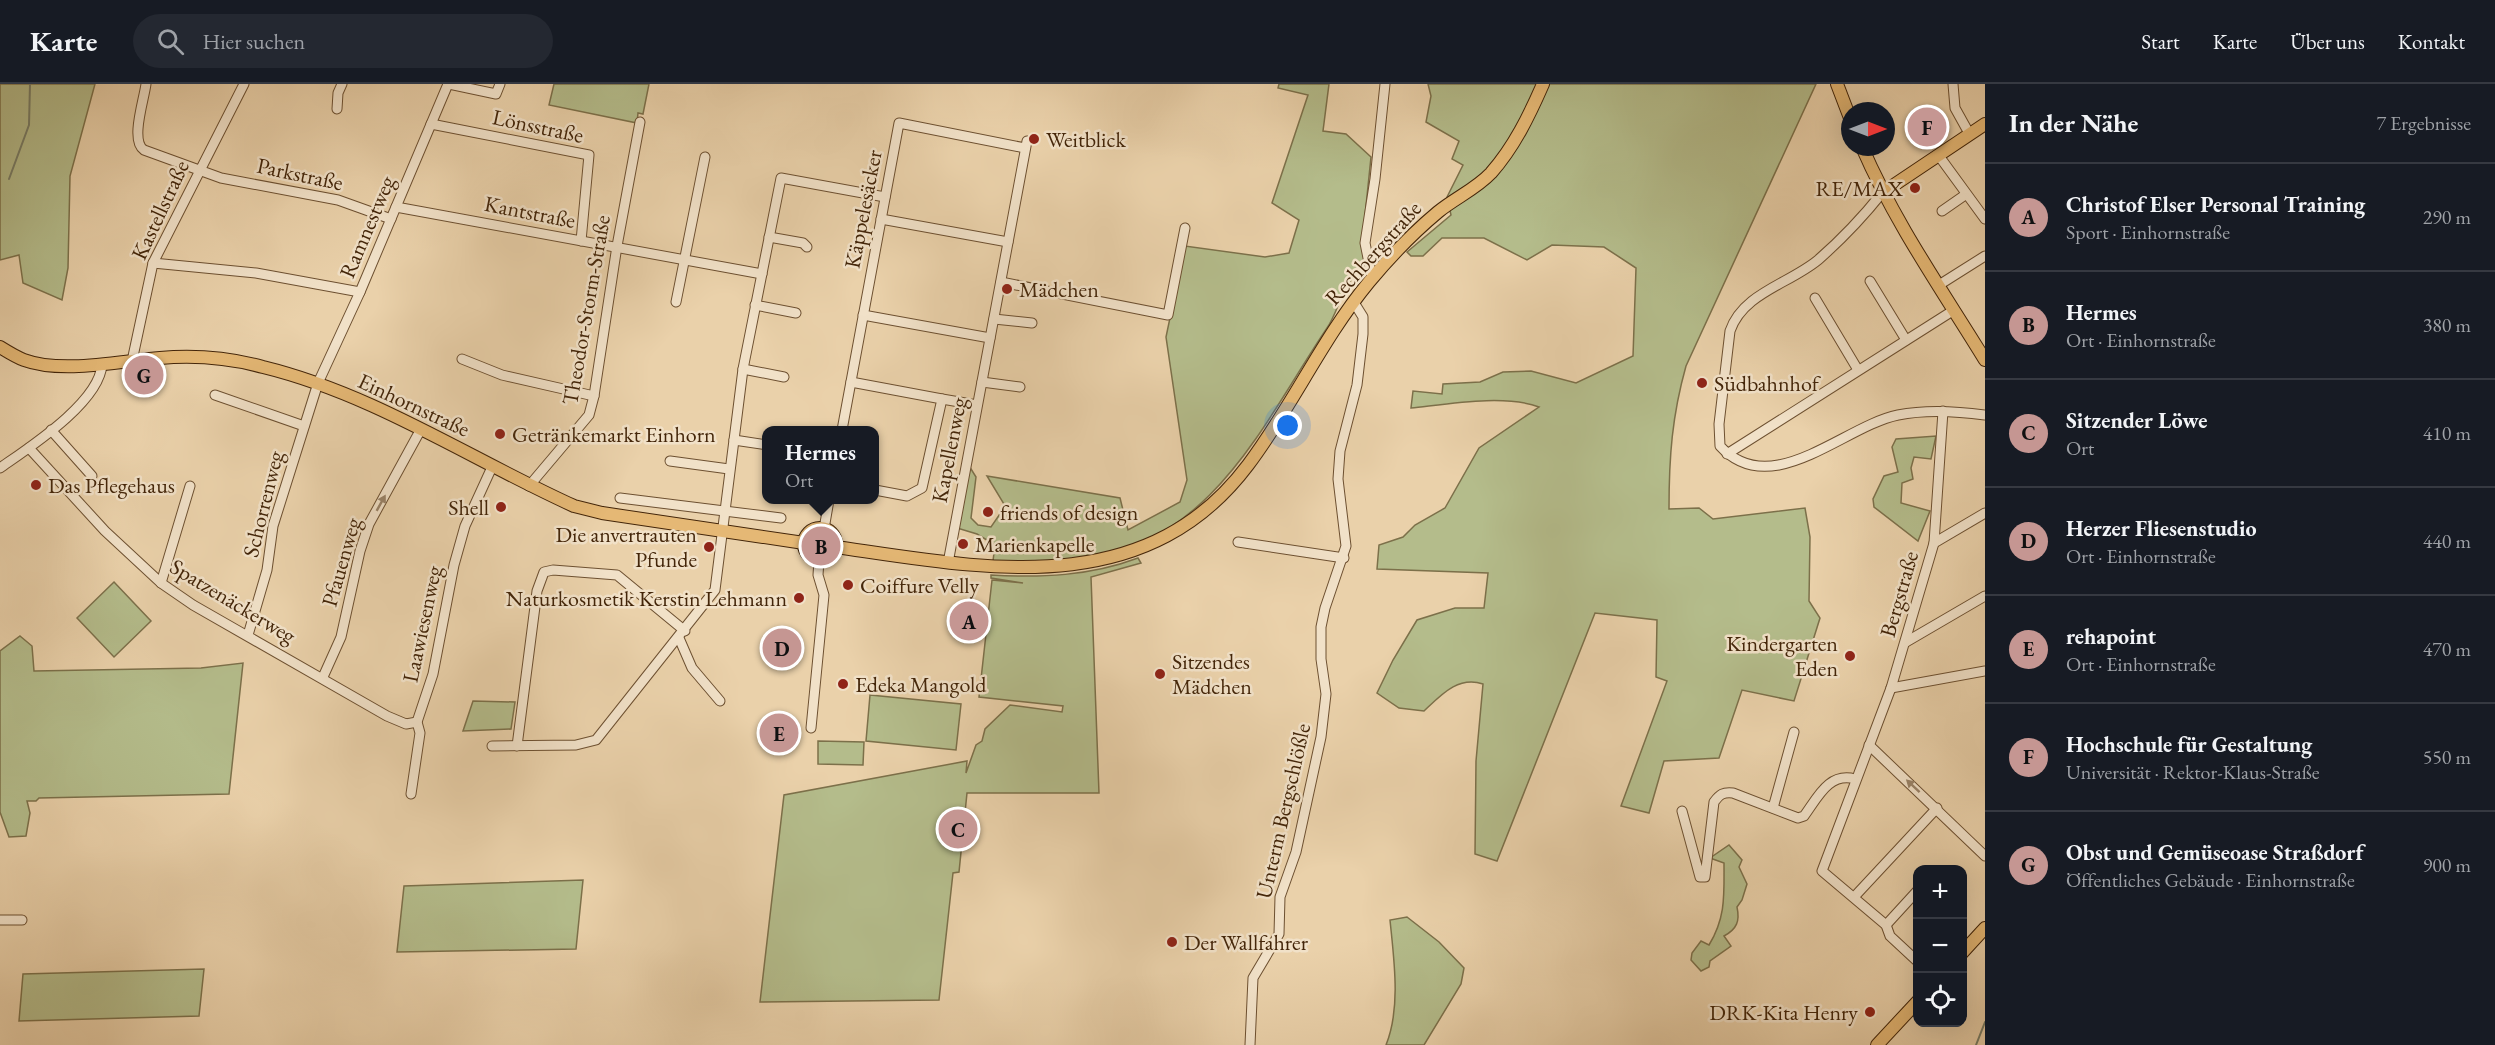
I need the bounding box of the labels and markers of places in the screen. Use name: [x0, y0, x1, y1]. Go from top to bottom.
pin: F: [1908, 104, 1946, 150]
place label: Weitblick: [1046, 125, 1126, 154]
marker: Weitblick: [1027, 132, 1041, 146]
place label: RE/MAX: [1816, 174, 1903, 203]
marker: RE/MAX: [1908, 181, 1922, 195]
place label: Mädchen: [1019, 275, 1099, 304]
marker: Mädchen: [1000, 282, 1014, 296]
pin: G: [124, 352, 164, 398]
place label: Südbahnhof: [1714, 369, 1822, 398]
marker: Südbahnhof: [1695, 376, 1709, 390]
place label: Getränkemarkt Einhorn: [512, 420, 716, 449]
marker: Getränkemarkt Einhorn: [493, 427, 507, 441]
place label: Das Pflegehaus: [48, 471, 175, 500]
marker: Das Pflegehaus: [29, 478, 43, 492]
place label: Shell: [448, 493, 489, 522]
place label: friends of design: [1000, 498, 1139, 527]
marker: Shell: [494, 500, 508, 514]
marker: friends of design: [981, 505, 995, 519]
place label: Die anvertrauten Pfunde: [555, 520, 697, 574]
pin: B: [802, 524, 840, 568]
place label: Marienkapelle: [975, 530, 1095, 559]
marker: Marienkapelle: [956, 537, 970, 551]
marker: Die anvertrauten Pfunde: [702, 540, 716, 554]
place label: Coiffure Velly: [860, 571, 980, 600]
marker: Coiffure Velly: [841, 578, 855, 592]
place label: Naturkosmetik Kerstin Lehmann: [506, 584, 787, 613]
marker: Naturkosmetik Kerstin Lehmann: [792, 591, 806, 605]
pin: A: [950, 598, 988, 644]
pin: D: [762, 626, 802, 670]
place label: Kindergarten Eden: [1726, 629, 1838, 683]
place label: Sitzendes Mädchen: [1172, 647, 1252, 701]
marker: Kindergarten Eden: [1843, 649, 1857, 663]
marker: Sitzendes Mädchen: [1153, 667, 1167, 681]
place label: Edeka Mangold: [855, 670, 987, 699]
marker: Edeka Mangold: [836, 677, 850, 691]
pin: E: [760, 710, 798, 756]
pin: C: [938, 806, 978, 852]
place label: Der Wallfahrer: [1184, 928, 1309, 957]
marker: Der Wallfahrer: [1165, 935, 1179, 949]
place label: DRK-Kita Henry: [1709, 998, 1858, 1027]
marker: DRK-Kita Henry: [1863, 1005, 1877, 1019]

